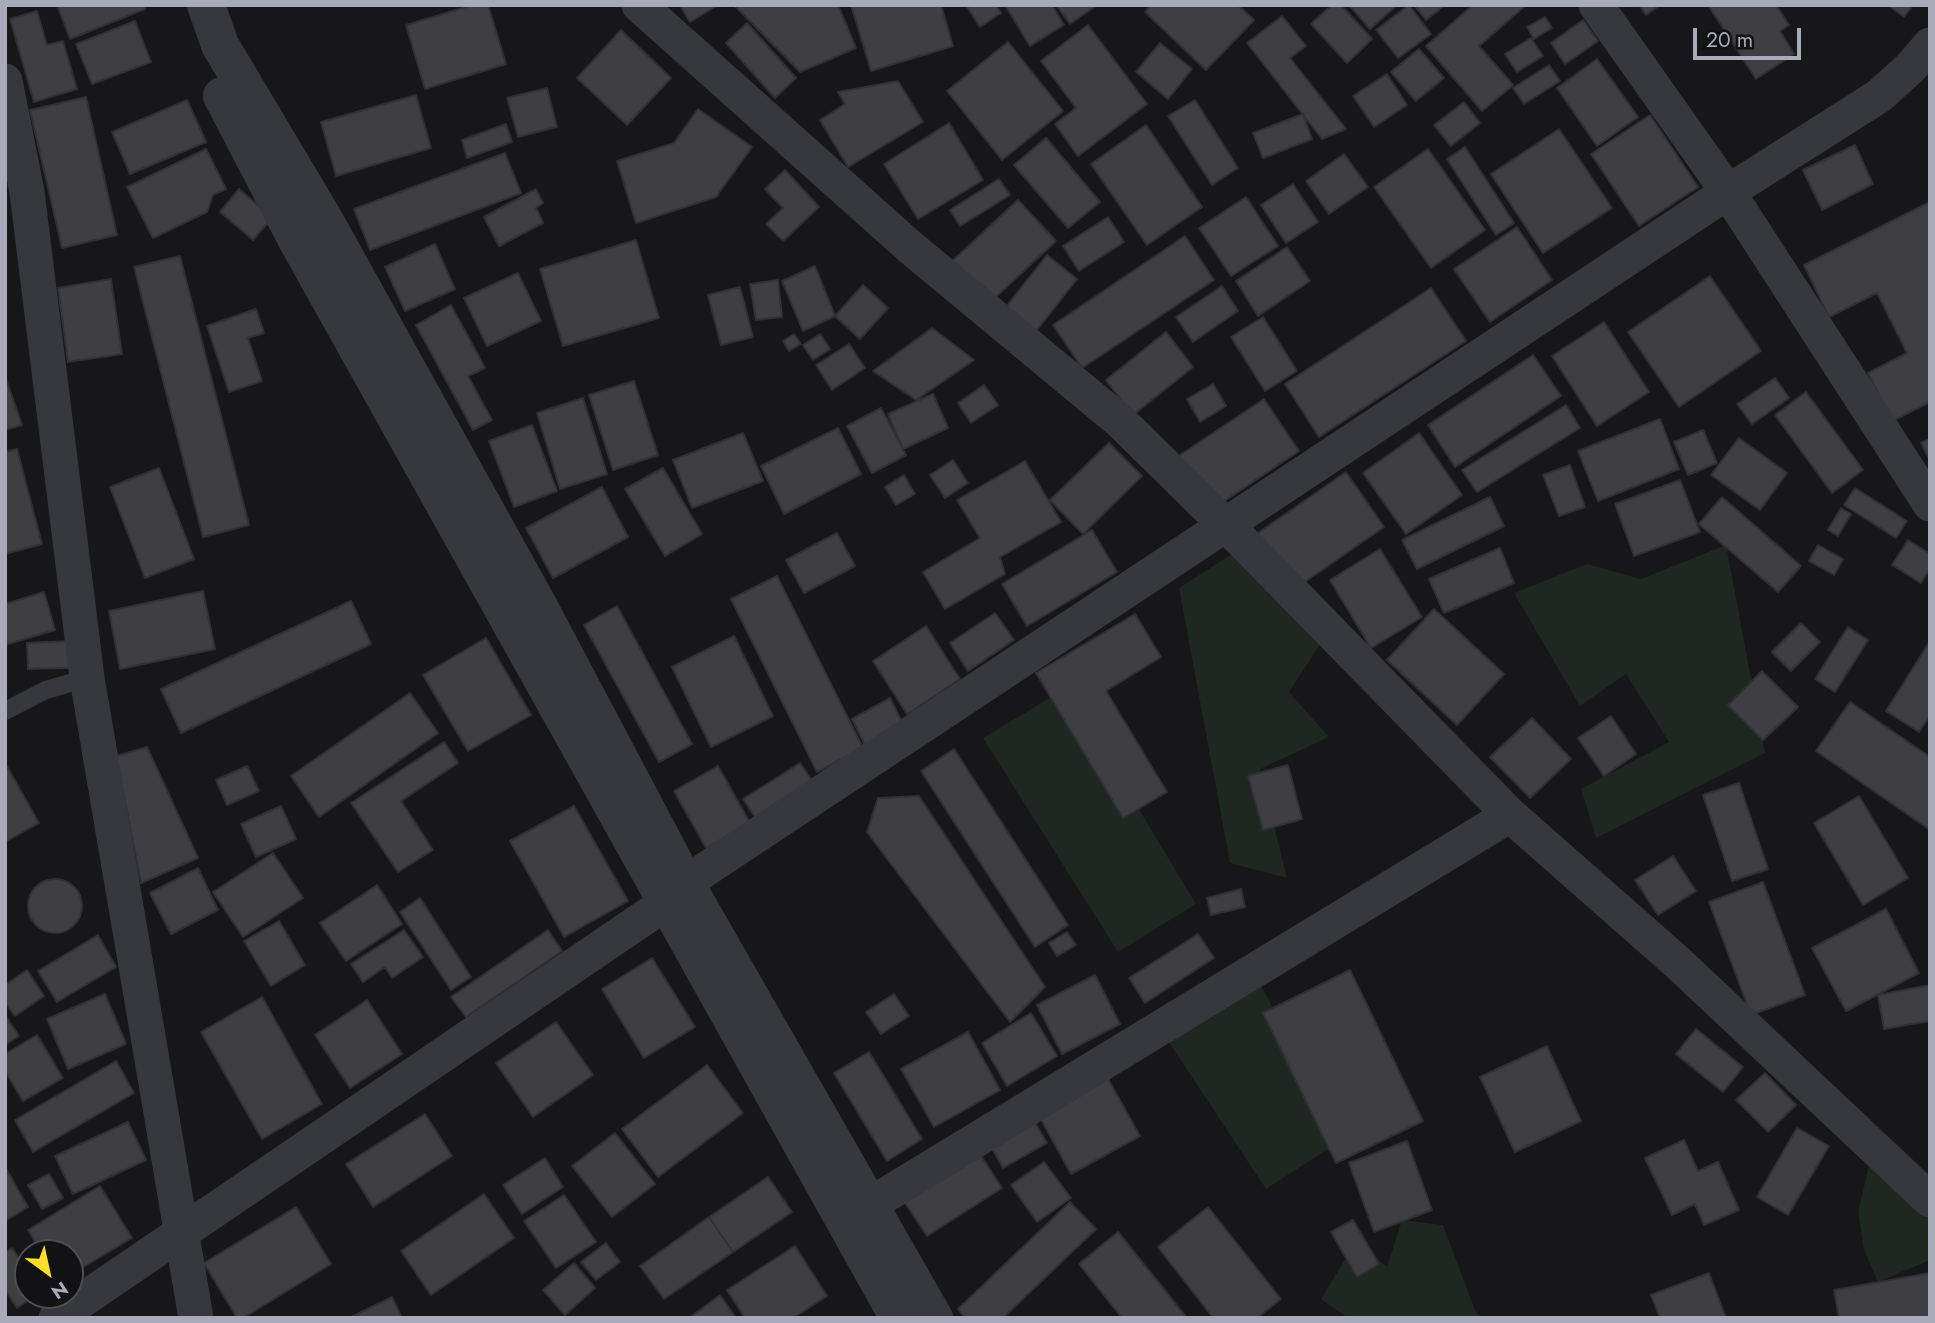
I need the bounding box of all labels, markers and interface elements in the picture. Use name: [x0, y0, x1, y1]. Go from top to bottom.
scale bar: [1697, 14, 1806, 58]
text: 20 m: [1706, 25, 1753, 55]
north arrow: [14, 1239, 84, 1309]
text: N: [46, 1275, 73, 1306]

